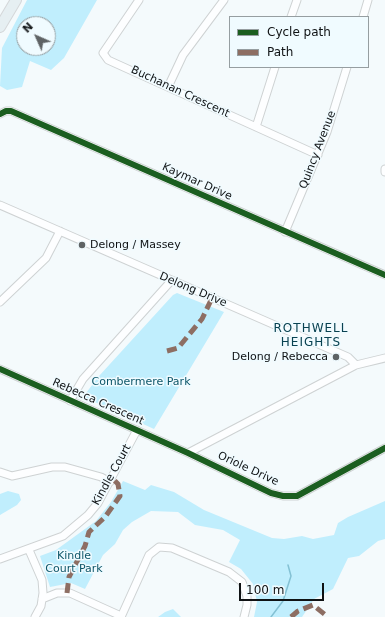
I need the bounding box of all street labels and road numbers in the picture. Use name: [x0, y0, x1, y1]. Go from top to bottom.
street label: Buchanan Crescent: [129, 63, 231, 121]
street label: Quincy Avenue: [297, 109, 339, 191]
street label: Kaymar Drive: [160, 161, 234, 203]
street label: Delong Drive: [157, 270, 229, 310]
street label: Rebecca Crescent: [50, 376, 146, 428]
street label: Kindle Court: [90, 442, 134, 508]
street label: Oriole Drive: [215, 449, 281, 489]

